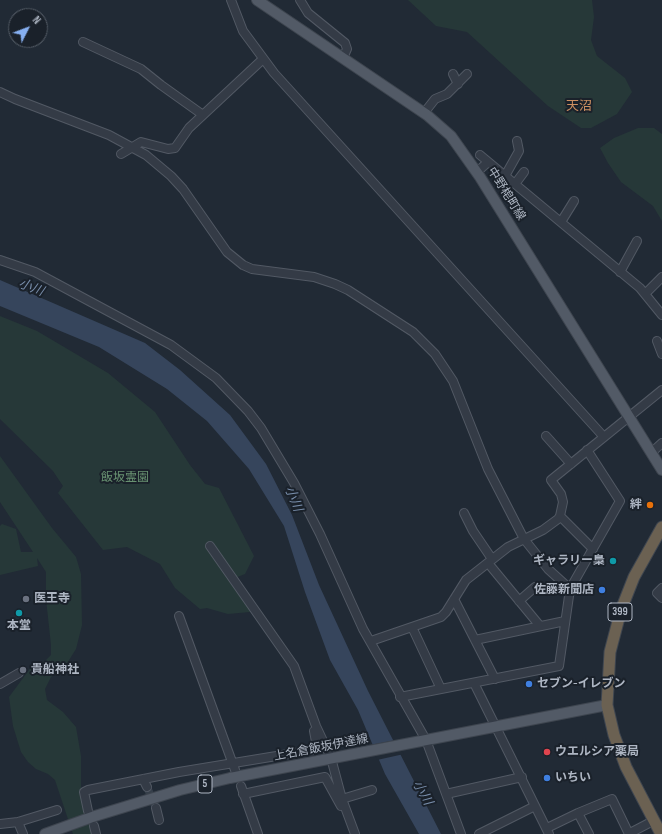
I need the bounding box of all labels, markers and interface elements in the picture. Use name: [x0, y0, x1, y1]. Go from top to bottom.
north arrow: [8, 8, 48, 48]
text: N: [30, 14, 43, 27]
district label: 天沼: [566, 99, 592, 115]
street label: 中野梍町線: [484, 165, 528, 223]
water label: 小川: [16, 276, 46, 300]
park label: 飯坂霊園: [101, 471, 149, 485]
water label: 小川: [281, 484, 305, 514]
place label: 絆: [630, 498, 642, 512]
marker: 絆: [645, 500, 655, 510]
place label: ギャラリー梟: [533, 554, 605, 568]
marker: ギャラリー梟: [608, 556, 618, 566]
place label: 佐藤新聞店: [534, 583, 594, 597]
marker: 佐藤新聞店: [597, 585, 607, 595]
place label: 医王寺: [34, 592, 70, 606]
marker: 医王寺: [21, 594, 31, 604]
road number: 399: [608, 603, 632, 621]
marker: 本堂: [14, 608, 24, 618]
place label: 本堂: [7, 619, 31, 633]
place label: 貴船神社: [31, 663, 79, 677]
marker: 貴船神社: [18, 665, 28, 675]
place label: セブン-イレブン: [537, 677, 626, 691]
marker: セブン-イレブン: [524, 679, 534, 689]
street label: 上名倉飯坂伊達線: [273, 732, 369, 764]
place label: ウエルシア薬局: [555, 745, 639, 759]
marker: ウエルシア薬局: [542, 747, 552, 757]
place label: いちい: [555, 771, 591, 785]
marker: いちい: [542, 773, 552, 783]
road number: 5: [198, 775, 212, 793]
water label: 小川: [409, 778, 435, 808]

